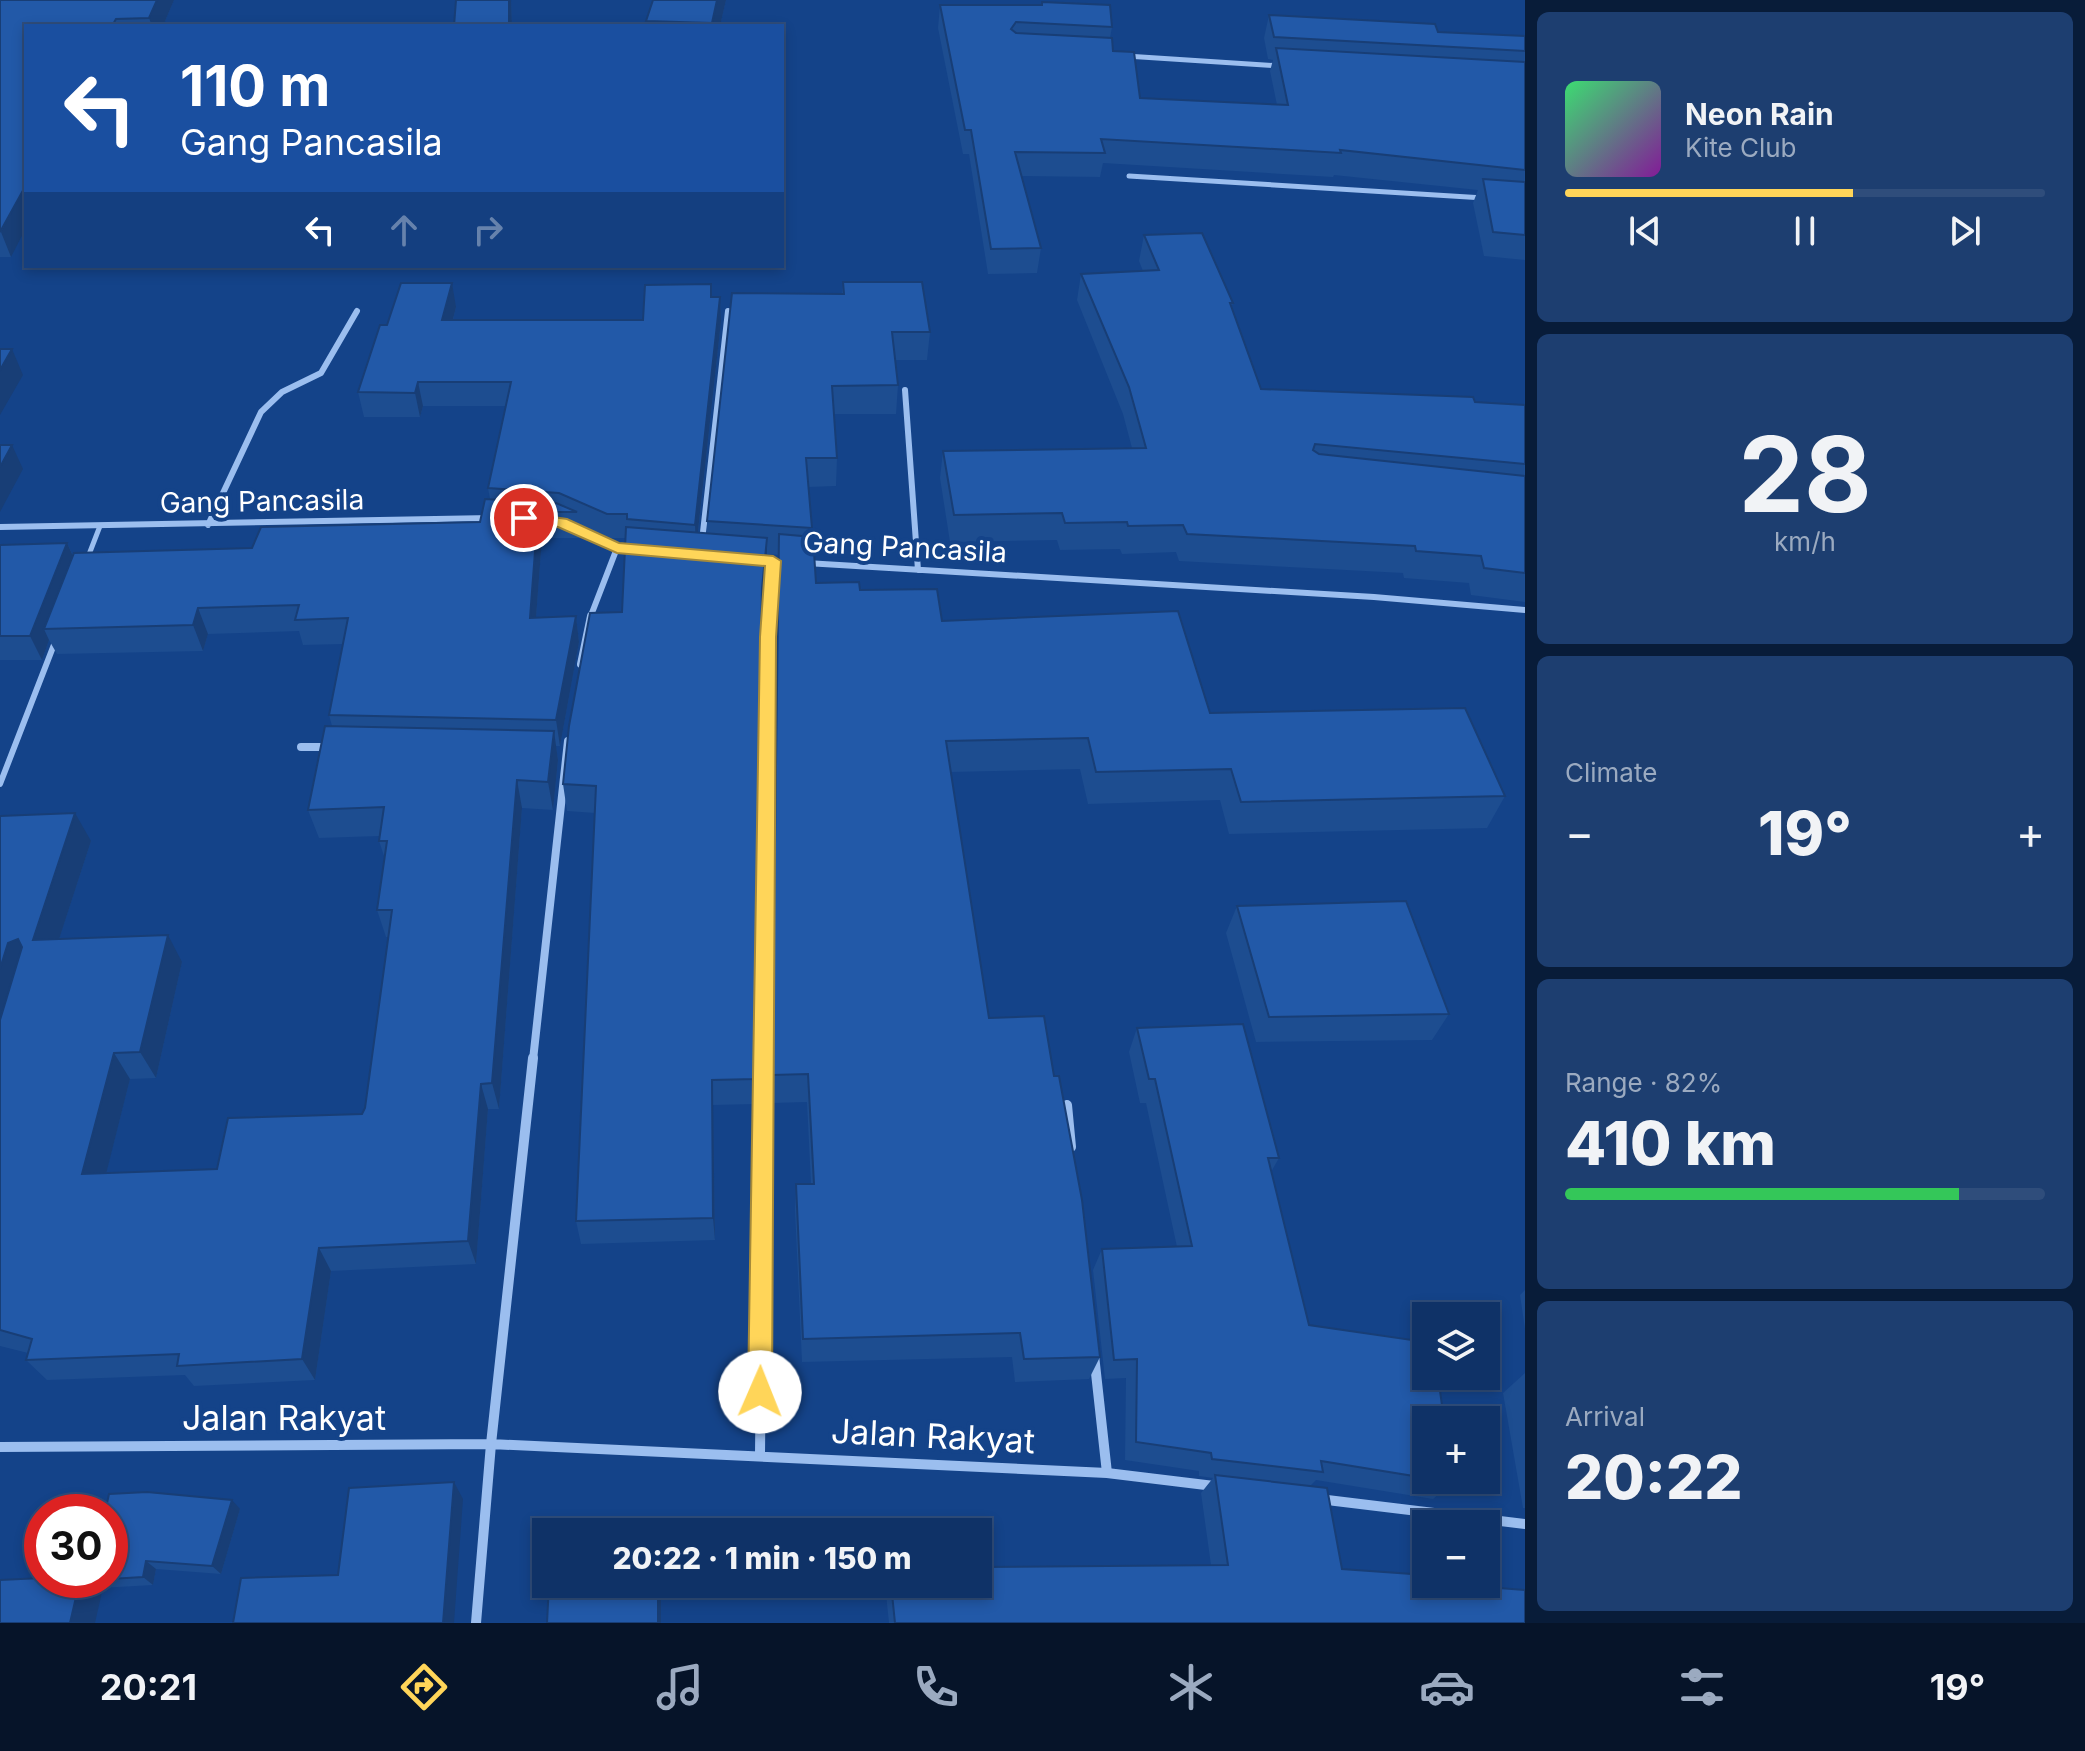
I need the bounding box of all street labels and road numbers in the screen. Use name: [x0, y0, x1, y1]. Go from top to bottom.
street label: Gang Pancasila: [160, 482, 364, 520]
street label: Gang Pancasila: [802, 525, 1008, 569]
street label: Jalan Rakyat: [182, 1397, 386, 1438]
street label: Jalan Rakyat: [830, 1410, 1036, 1461]

